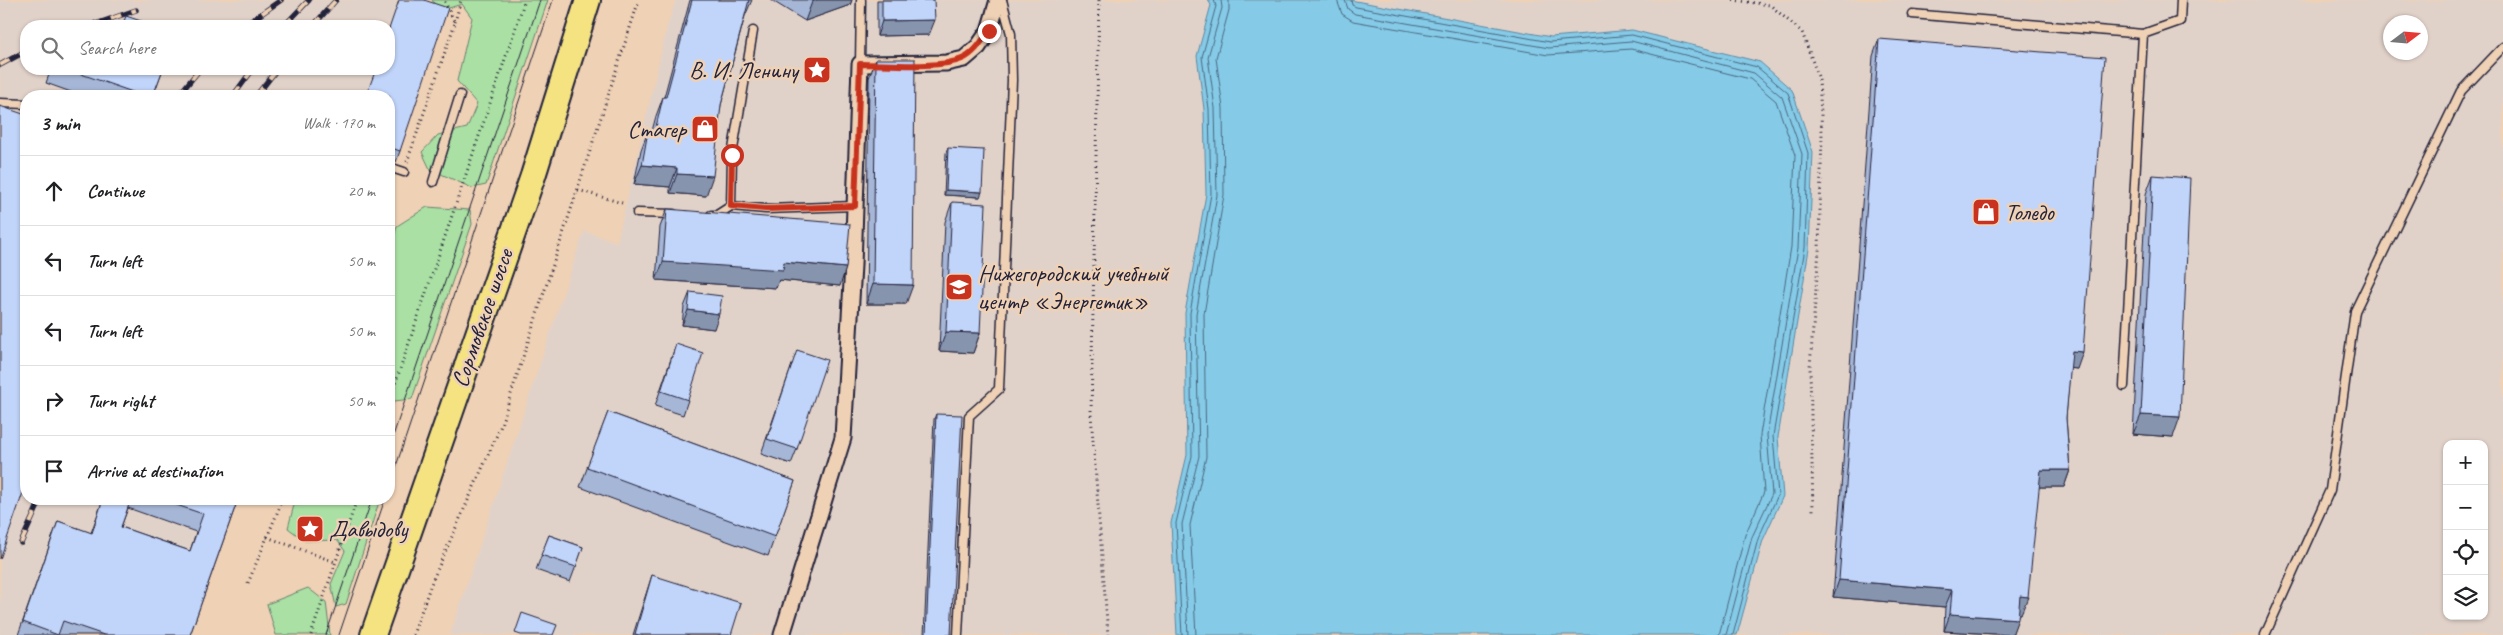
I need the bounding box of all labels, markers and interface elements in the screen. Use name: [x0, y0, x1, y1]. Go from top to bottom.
north arrow: [2383, 15, 2428, 60]
search box: [20, 20, 395, 75]
route end: [978, 20, 1001, 43]
icon: search: [38, 34, 66, 62]
text: Search here: [78, 36, 155, 60]
place label: В. И. Ленину: [689, 55, 800, 85]
place icon: В. И. Ленину: [802, 55, 832, 85]
text: 3 min: [40, 110, 80, 136]
text: Walk · 170 m: [303, 113, 375, 133]
place label: Стагер: [627, 114, 688, 144]
shop icon: Стагер: [690, 114, 720, 144]
route start: [721, 144, 744, 167]
icon: ahead: [40, 177, 68, 205]
text: Continue: [87, 179, 144, 203]
text: 20 m: [348, 181, 375, 201]
shop icon: Толедо: [1971, 197, 2001, 227]
place label: Толедо: [2005, 197, 2055, 227]
street label: Сормовское шоссе: [444, 243, 520, 391]
icon: left: [40, 247, 68, 275]
text: Turn left: [87, 249, 142, 273]
text: 50 m: [348, 251, 375, 271]
place label: Нижегородский учебный центр «Энергетик»: [978, 258, 1170, 316]
school or university icon: Нижегородский учебный центр «Энергетик»: [944, 272, 974, 302]
icon: left: [40, 317, 68, 345]
text: Turn left: [87, 319, 142, 343]
text: 50 m: [348, 321, 375, 341]
icon: right: [40, 387, 68, 415]
text: Turn right: [87, 389, 154, 413]
text: 50 m: [348, 391, 375, 411]
map controls: [2443, 440, 2488, 620]
button: +: [2443, 440, 2488, 485]
icon: arrive: [40, 457, 68, 485]
text: Arrive at destination: [87, 459, 223, 483]
button: −: [2443, 485, 2488, 530]
place icon: Давыдову: [295, 514, 325, 544]
place label: Давыдову: [329, 514, 409, 544]
button: locate: [2443, 530, 2488, 575]
button: layers: [2443, 575, 2488, 620]

